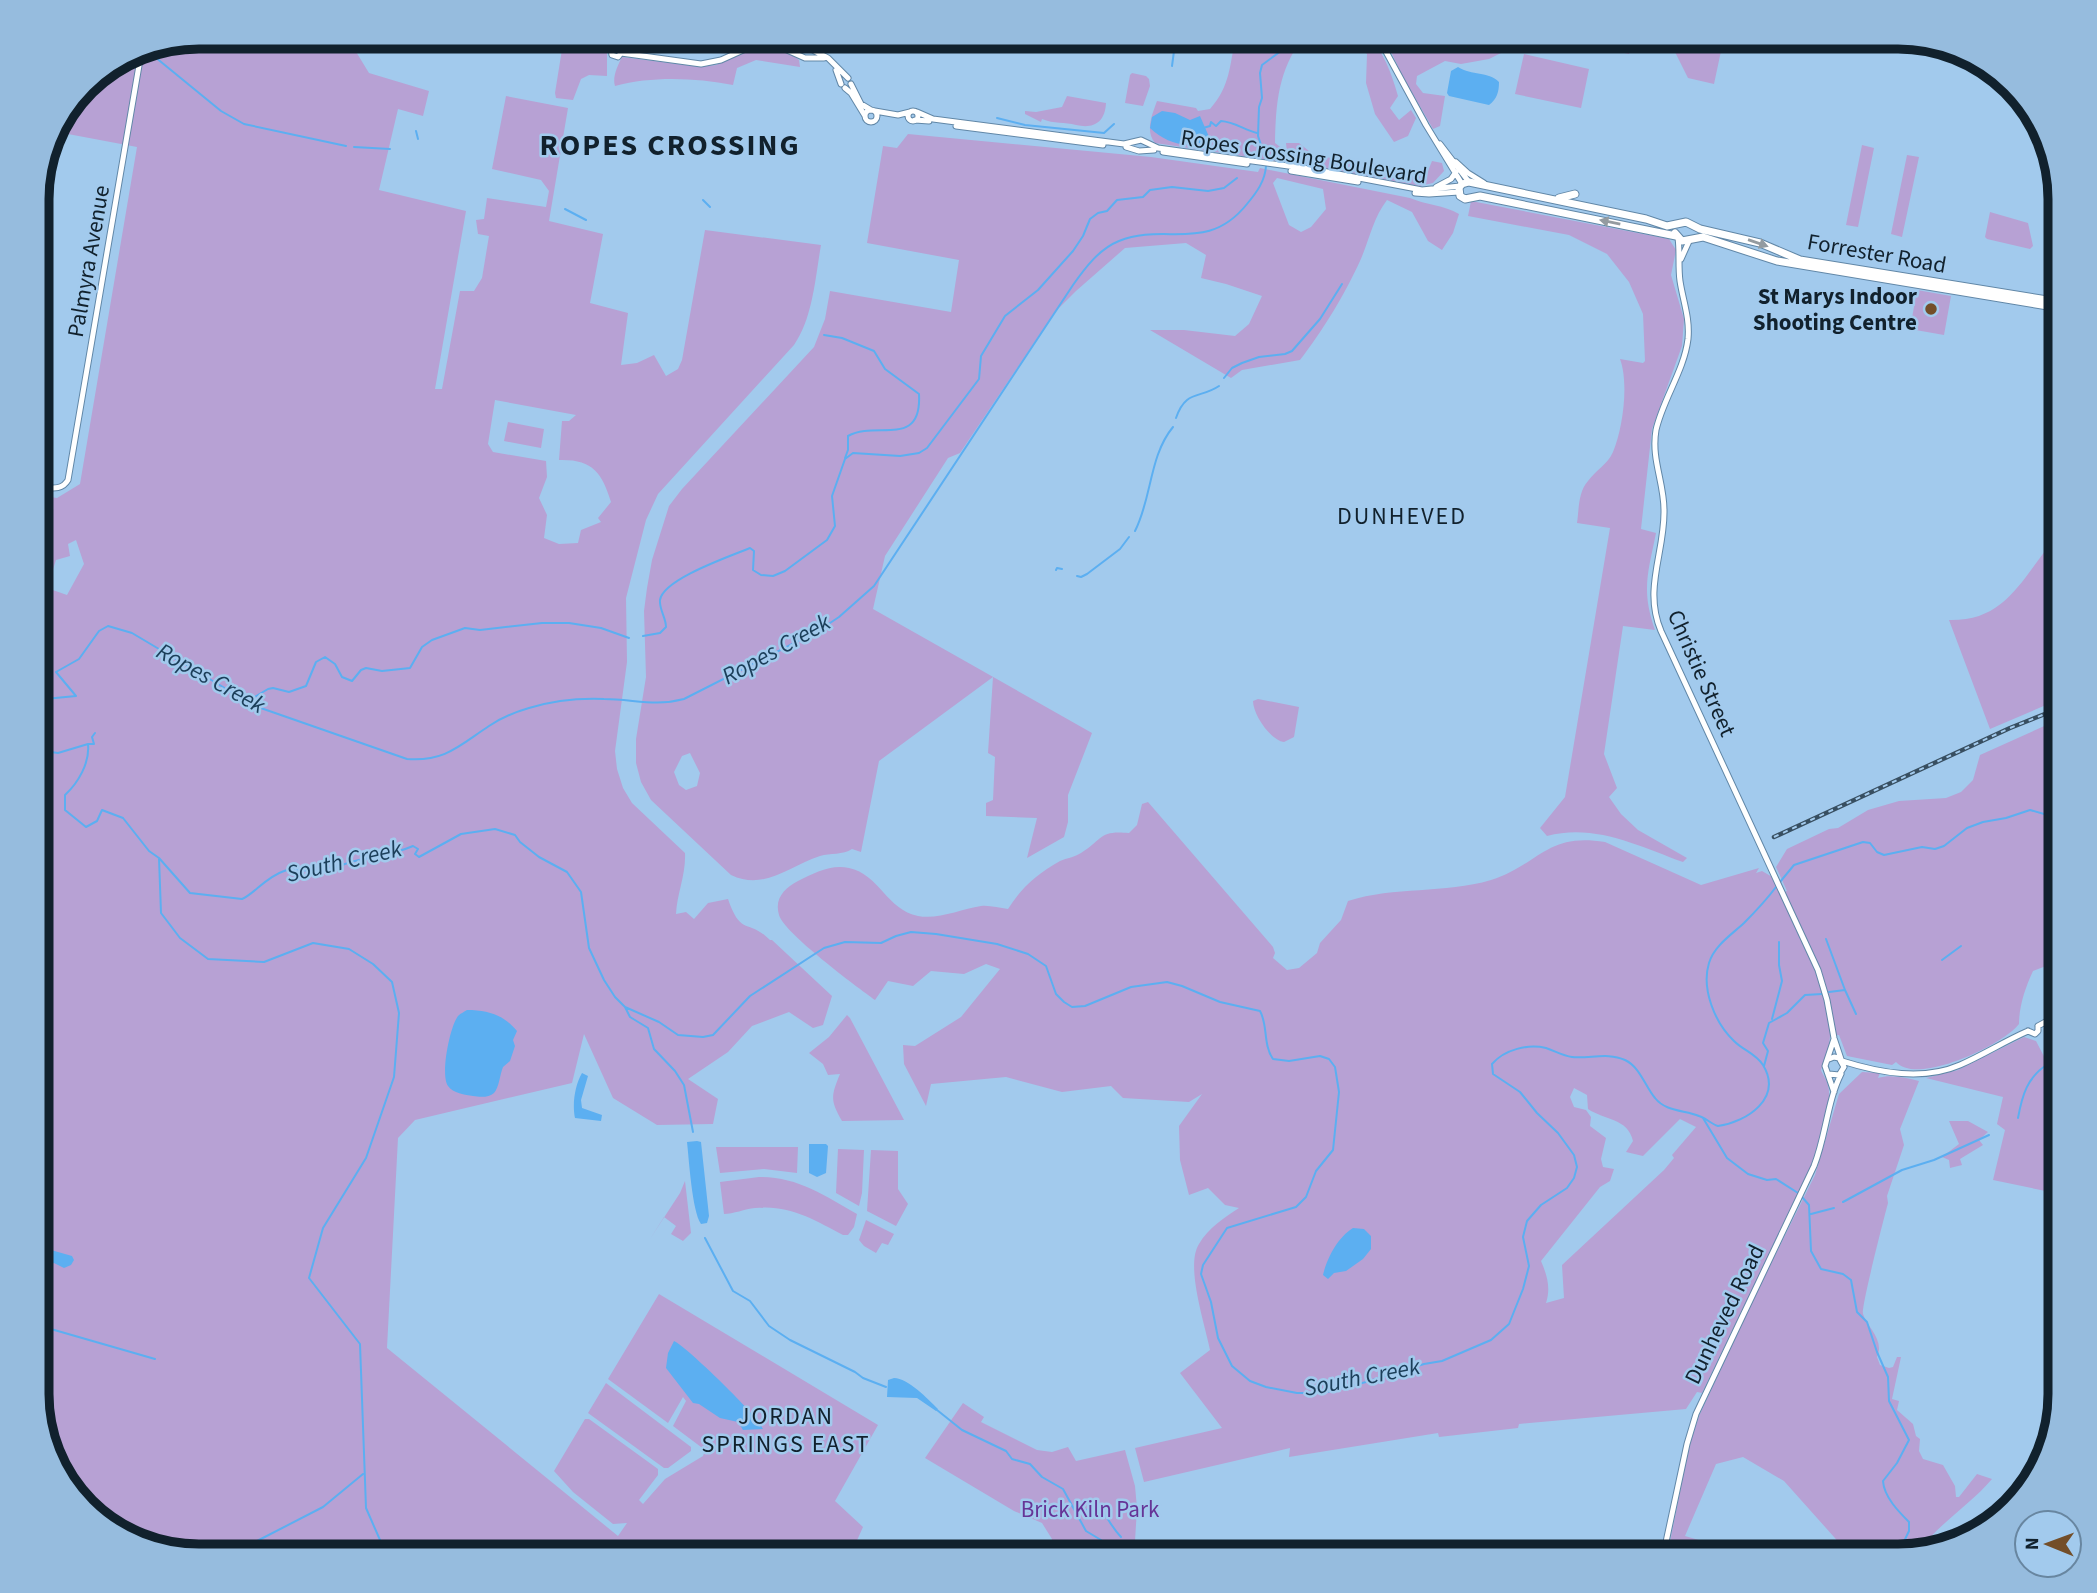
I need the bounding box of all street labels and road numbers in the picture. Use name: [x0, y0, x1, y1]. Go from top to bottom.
street label: Ropes Crossing Boulevard: [1178, 121, 1429, 192]
street label: Palmyra Avenue: [59, 182, 118, 340]
street label: Forrester Road: [1805, 225, 1949, 282]
street label: Christie Street: [1659, 605, 1744, 742]
street label: Dunheved Road: [1676, 1239, 1773, 1390]

